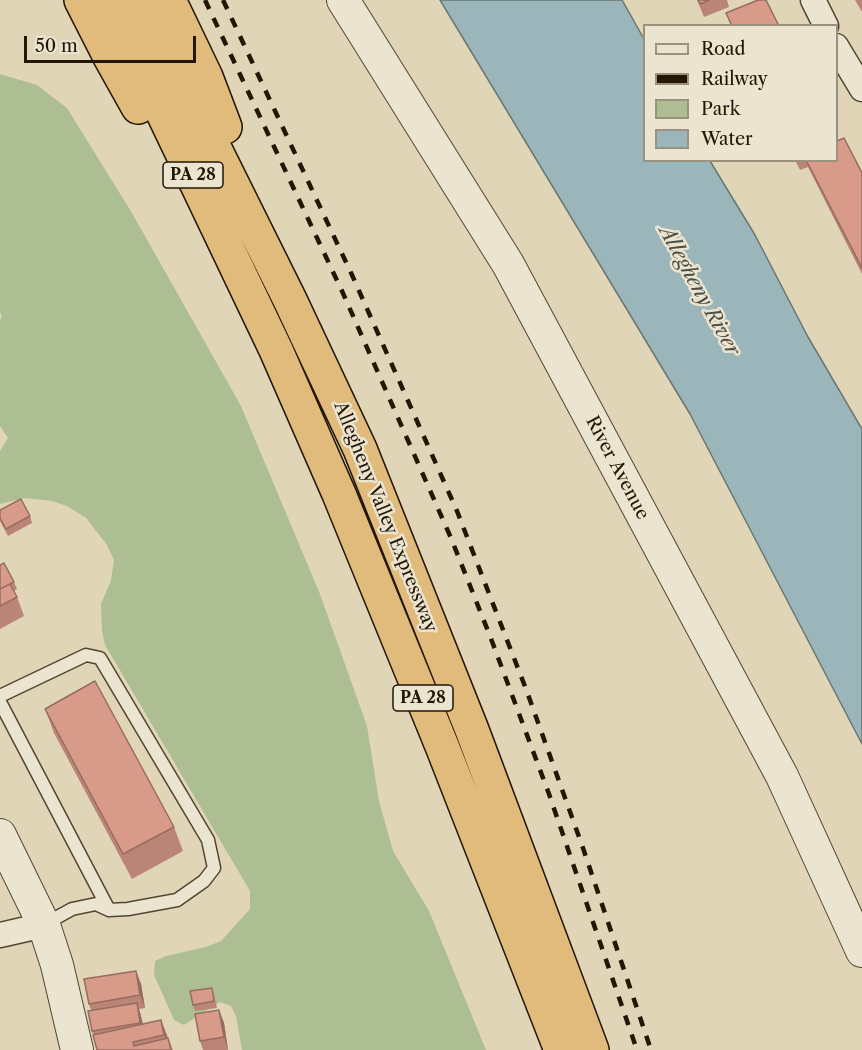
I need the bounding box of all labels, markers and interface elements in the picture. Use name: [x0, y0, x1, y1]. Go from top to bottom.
scale bar: [27, 24, 200, 62]
legend: [643, 24, 838, 162]
text: 50 m: [35, 35, 78, 57]
text: Road: [701, 38, 746, 60]
text: Railway: [701, 68, 768, 90]
text: Park: [701, 98, 740, 120]
text: Water: [701, 128, 753, 150]
road number: PA 28: [163, 162, 223, 188]
water label: Allegheny River: [653, 222, 745, 360]
street label: Allegheny Valley Expressway: [329, 398, 441, 636]
street label: River Avenue: [581, 413, 653, 523]
road number: PA 28: [393, 685, 453, 711]

